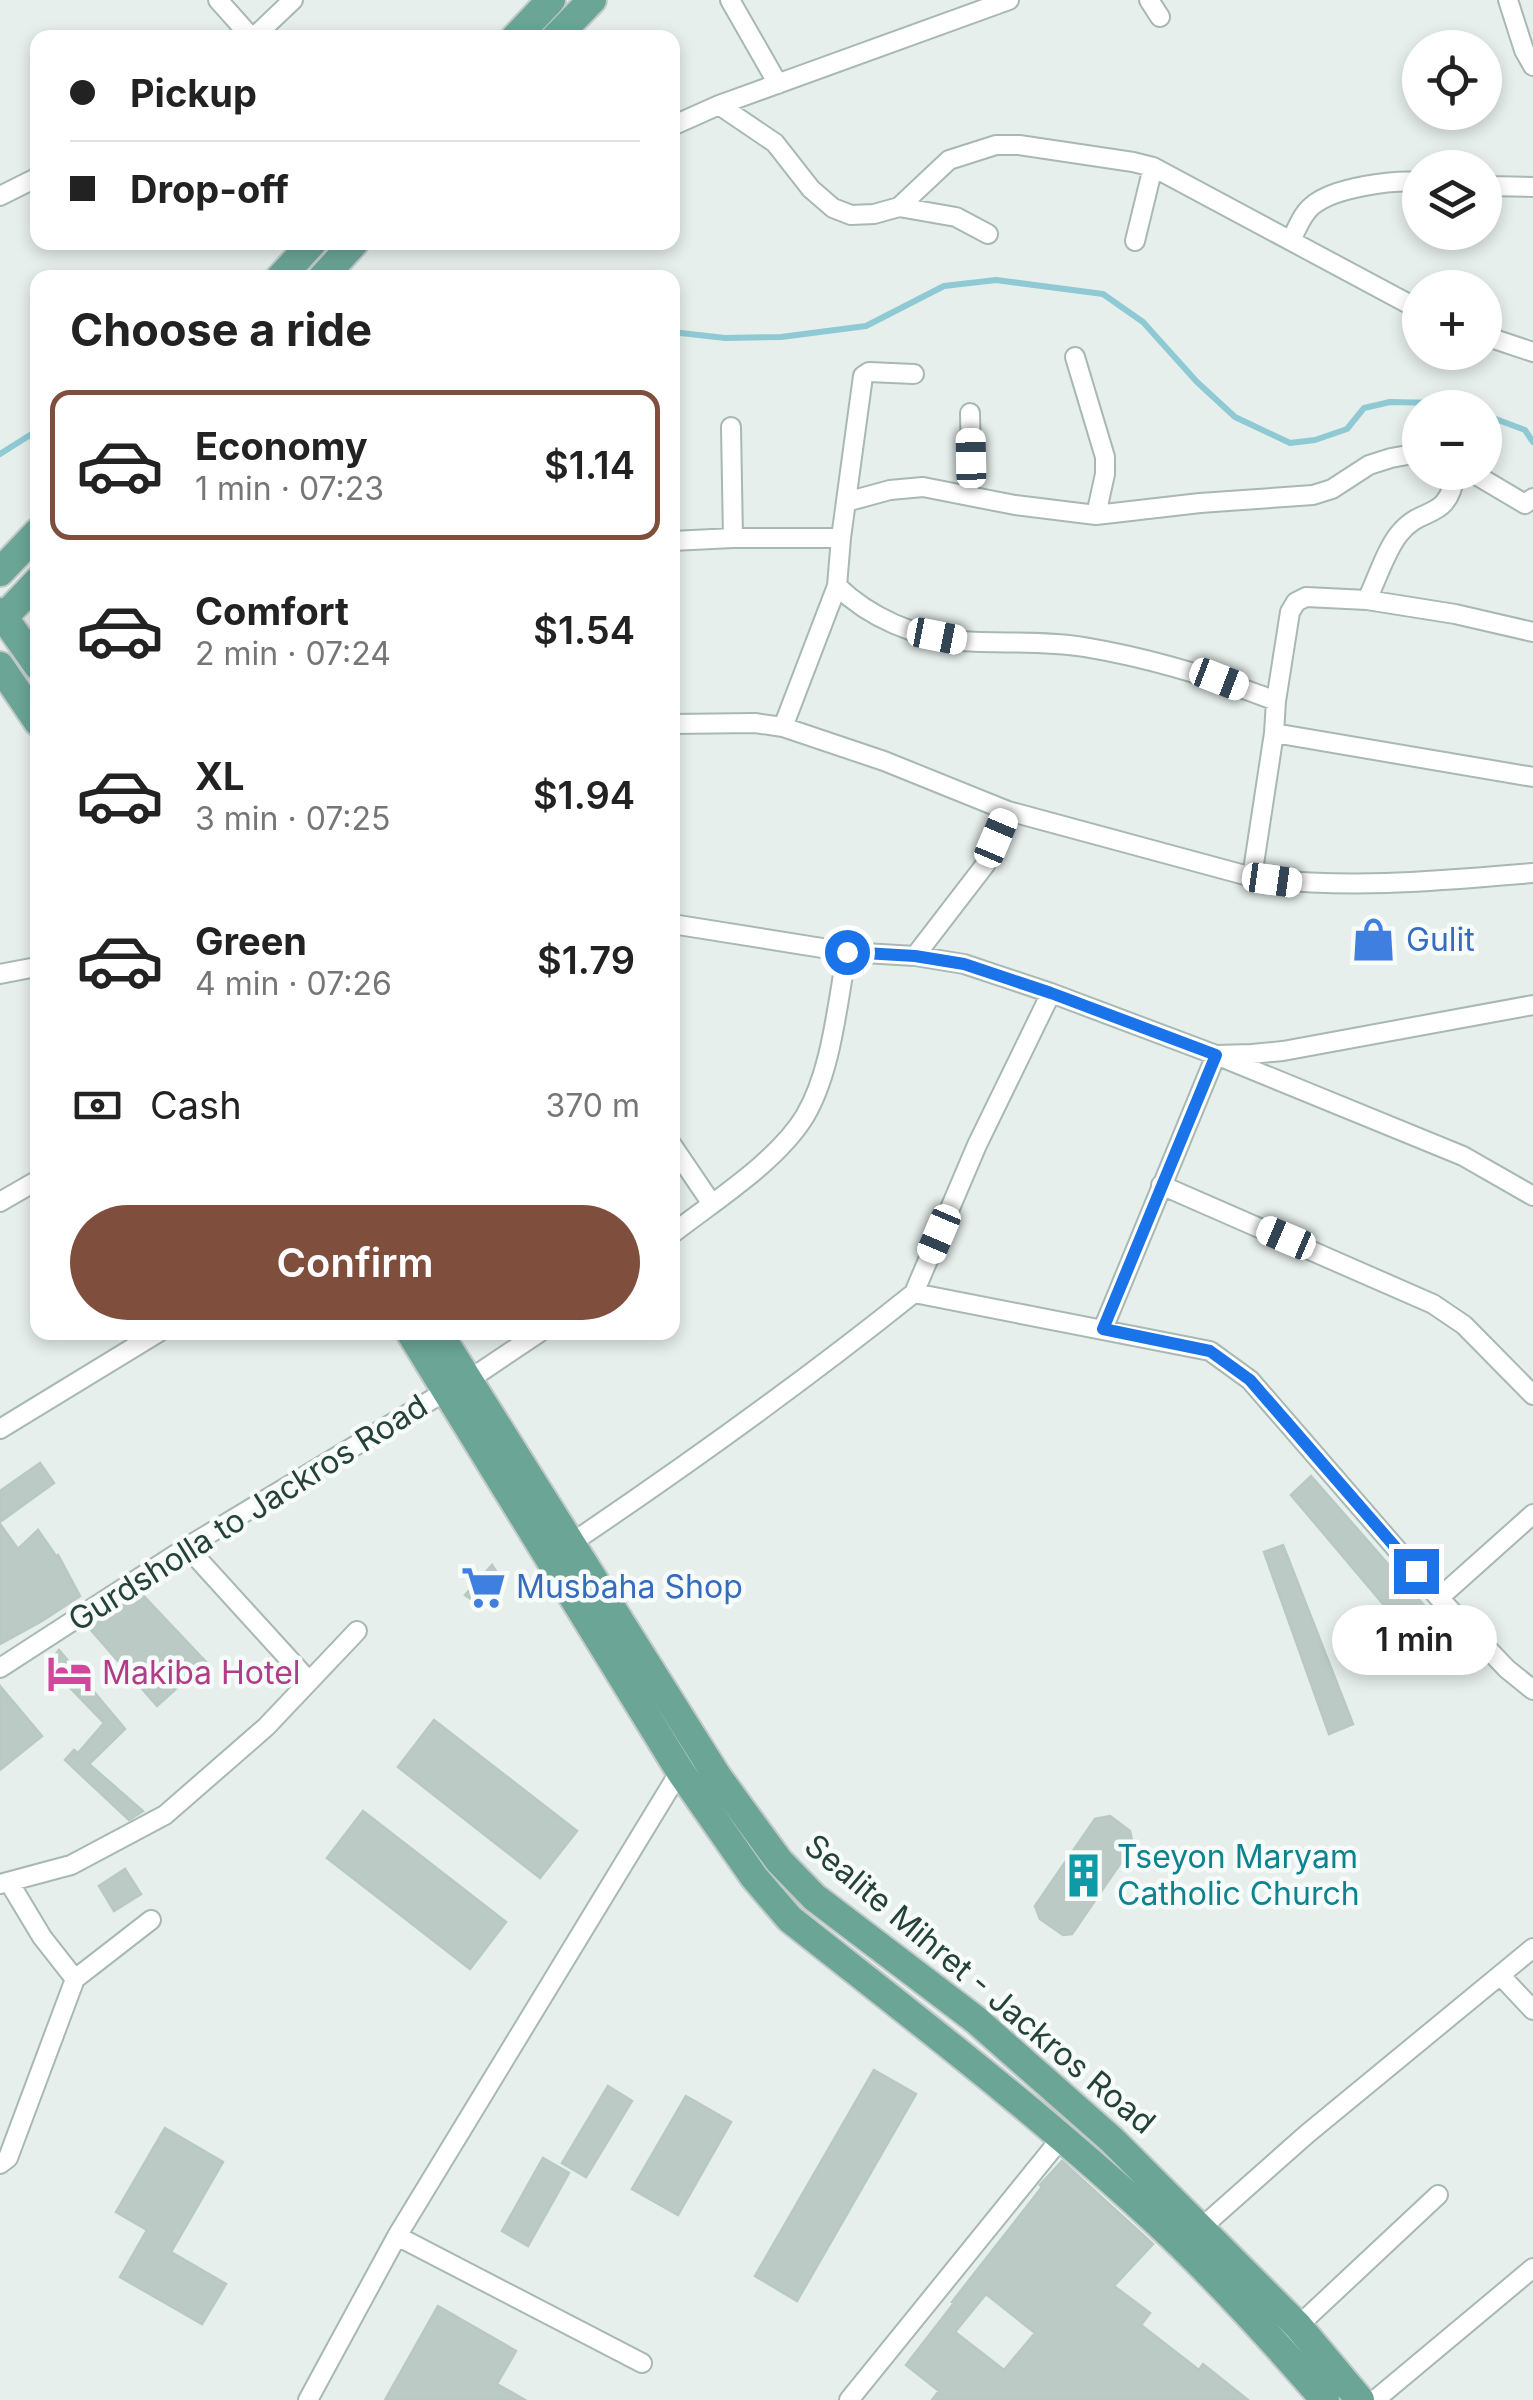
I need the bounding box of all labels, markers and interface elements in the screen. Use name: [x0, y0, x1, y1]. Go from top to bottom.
map controls: [1402, 30, 1502, 490]
button: locate: [1402, 30, 1502, 130]
text: Pickup: [130, 70, 257, 116]
button: layers: [1402, 150, 1502, 250]
text: Drop-off: [130, 166, 289, 212]
button: +: [1402, 270, 1502, 370]
text: Choose a ride: [70, 302, 372, 357]
button: −: [1402, 390, 1502, 490]
icon: car: [75, 420, 165, 510]
text: Economy: [195, 423, 368, 469]
car: [955, 428, 987, 488]
text: $1.14: [544, 442, 635, 488]
text: 1 min · 07:23: [195, 469, 384, 508]
icon: car: [75, 585, 165, 675]
text: Comfort: [195, 588, 349, 634]
text: $1.54: [533, 607, 635, 653]
car: [905, 616, 969, 656]
text: 2 min · 07:24: [195, 634, 391, 673]
car: [1186, 654, 1252, 704]
icon: car: [75, 750, 165, 840]
text: XL: [195, 753, 245, 799]
text: $1.94: [533, 772, 635, 818]
text: 3 min · 07:25: [195, 799, 390, 838]
car: [970, 805, 1022, 871]
car: [1240, 861, 1304, 899]
icon: car: [75, 915, 165, 1005]
shop icon: Gulit: [1349, 916, 1397, 964]
text: Green: [195, 918, 307, 964]
place label: Gulit: [1406, 920, 1475, 959]
route start: [825, 930, 870, 975]
text: $1.79: [537, 937, 635, 983]
text: 4 min · 07:26: [195, 964, 392, 1003]
icon: cash: [70, 1078, 125, 1133]
text: Cash: [150, 1082, 242, 1128]
text: 370 m: [545, 1086, 640, 1125]
car: [913, 1201, 965, 1267]
button: Confirm: [70, 1205, 640, 1320]
car: [1253, 1212, 1319, 1264]
street label: Gurdsholla to Jackros Road: [61, 1386, 434, 1639]
route end: [1394, 1549, 1439, 1594]
supermarket icon: Musbaha Shop: [459, 1563, 507, 1611]
place label: Musbaha Shop: [516, 1567, 743, 1606]
callout: 1 min: [1334, 1606, 1498, 1676]
text: 1 min: [1375, 1620, 1454, 1659]
hotel icon: Makiba Hotel: [45, 1649, 93, 1697]
place label: Makiba Hotel: [102, 1653, 301, 1692]
street label: Sealite Mihret - Jackros Road: [797, 1825, 1164, 2142]
place label: Tseyon Maryam Catholic Church: [1117, 1837, 1360, 1913]
building icon: Tseyon Maryam Catholic Church: [1060, 1851, 1108, 1899]

